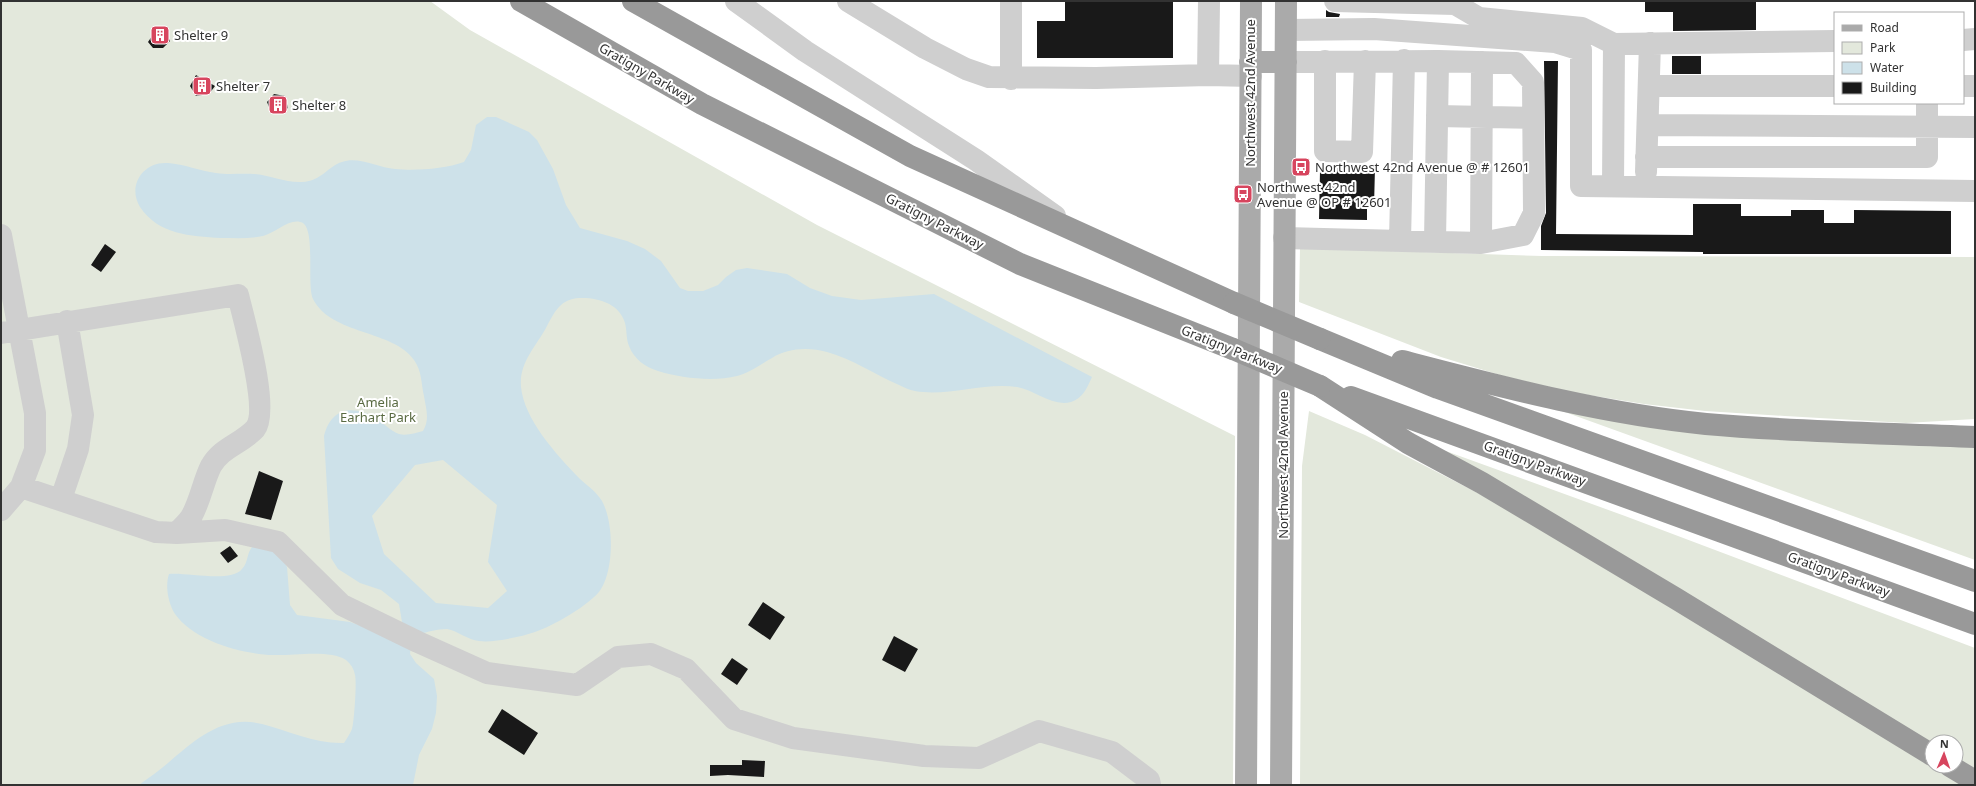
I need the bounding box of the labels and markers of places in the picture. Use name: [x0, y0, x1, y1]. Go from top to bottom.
building icon: Shelter 9: [149, 24, 171, 46]
place label: Shelter 9: [174, 26, 228, 44]
building icon: Shelter 7: [191, 75, 213, 97]
place label: Shelter 7: [216, 77, 270, 95]
building icon: Shelter 8: [267, 94, 289, 116]
place label: Shelter 8: [292, 96, 346, 114]
bus stop icon: Northwest 42nd Avenue @ # 12601: [1290, 156, 1312, 178]
place label: Northwest 42nd Avenue @ # 12601: [1315, 158, 1530, 176]
place label: Northwest 42nd Avenue @ OP # 12601: [1257, 178, 1391, 211]
bus stop icon: Northwest 42nd Avenue @ OP # 12601: [1232, 183, 1254, 205]

